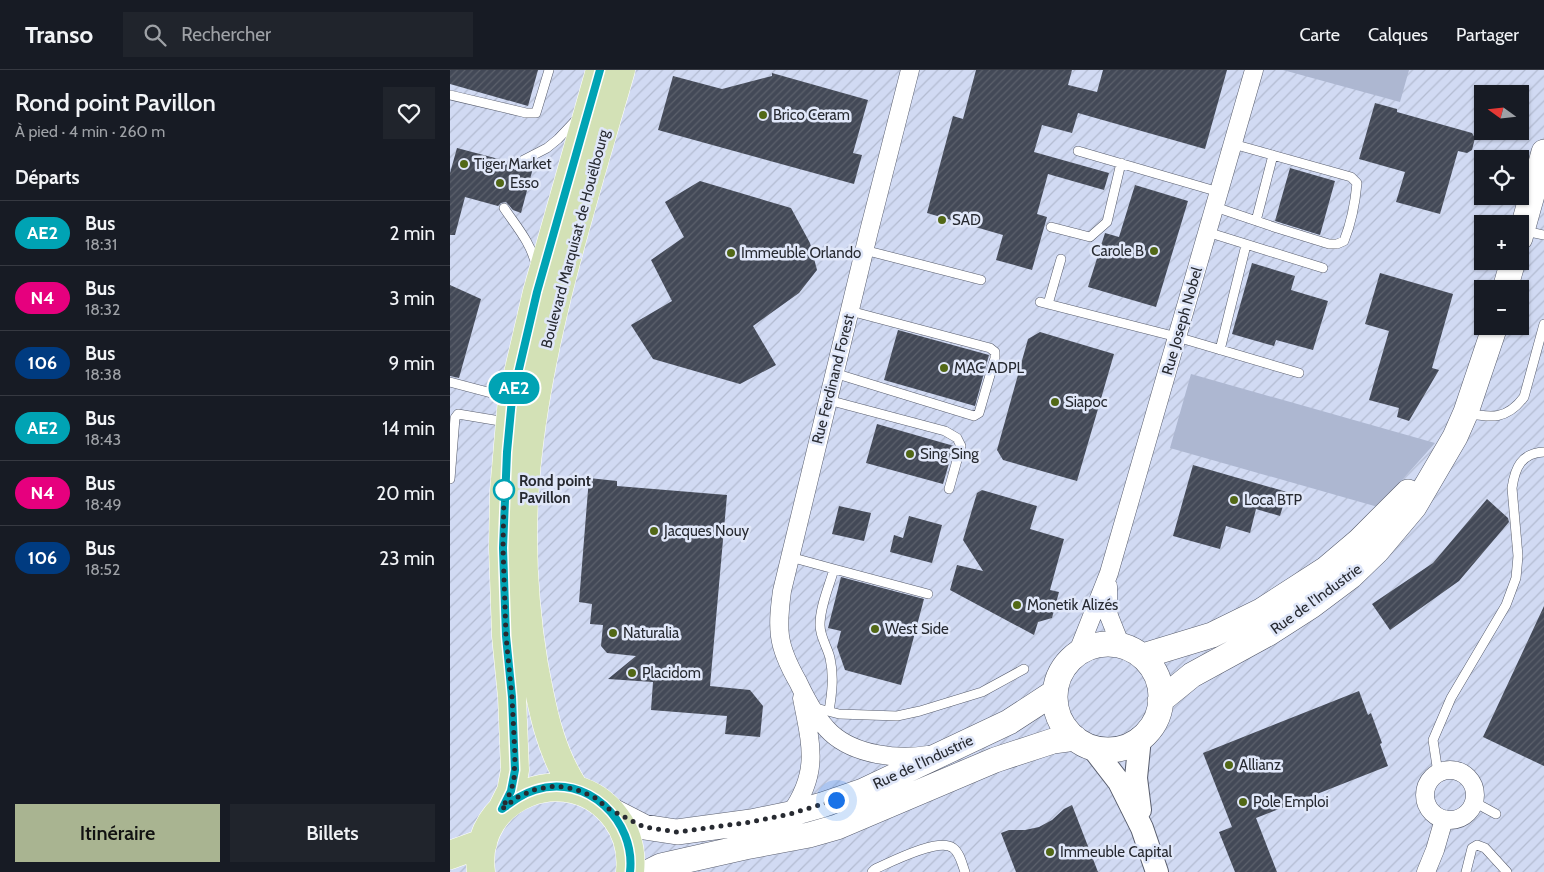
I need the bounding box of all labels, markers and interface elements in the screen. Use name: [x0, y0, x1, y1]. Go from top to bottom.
search box: [123, 12, 473, 57]
text: Transo: [25, 20, 93, 49]
icon: search: [141, 21, 169, 49]
text: Rechercher: [181, 23, 271, 46]
text: Carte: [1299, 24, 1340, 46]
text: Calques: [1368, 24, 1428, 46]
text: Partager: [1456, 24, 1519, 46]
north arrow: [1474, 85, 1529, 140]
map controls: [1474, 85, 1529, 335]
button: heart: [383, 87, 435, 139]
text: Rond point Pavillon: [15, 88, 216, 117]
place label: Brico Ceram: [773, 106, 850, 124]
marker: Brico Ceram: [757, 109, 769, 121]
text: À pied · 4 min · 260 m: [15, 122, 165, 141]
street label: Boulevard Marquisat de Houëlbourg: [537, 127, 613, 350]
button: locate: [1474, 150, 1529, 205]
place label: Tiger Market: [474, 155, 551, 173]
marker: Tiger Market: [458, 158, 470, 170]
text: Départs: [15, 166, 80, 189]
place label: Esso: [510, 174, 539, 192]
marker: Esso: [494, 177, 506, 189]
place label: SAD: [952, 211, 981, 229]
text: Bus: [85, 212, 115, 235]
marker: SAD: [936, 214, 948, 226]
button: +: [1474, 215, 1529, 270]
text: AE2: [27, 222, 58, 244]
text: 2 min: [389, 222, 435, 245]
text: 18:31: [85, 235, 117, 254]
place label: Carole B: [1091, 242, 1144, 260]
place label: Immeuble Orlando: [741, 244, 861, 262]
marker: Carole B: [1148, 245, 1160, 257]
marker: Immeuble Orlando: [725, 247, 737, 259]
street label: Rue Joseph Nobel: [1158, 264, 1206, 377]
text: Bus: [85, 277, 115, 300]
button: −: [1474, 280, 1529, 335]
text: N4: [31, 287, 54, 309]
text: 3 min: [389, 287, 435, 310]
text: 18:32: [85, 300, 120, 319]
street label: Rue Ferdinand Forest: [808, 312, 858, 446]
text: Bus: [85, 342, 115, 365]
text: 106: [28, 352, 57, 374]
text: 9 min: [389, 352, 435, 375]
place label: MAC ADPL: [954, 359, 1025, 377]
marker: MAC ADPL: [938, 362, 950, 374]
text: 18:38: [85, 365, 122, 384]
line badge: AE2: [485, 372, 543, 404]
text: AE2: [499, 377, 530, 399]
place label: Siapoc: [1065, 393, 1108, 411]
marker: Siapoc: [1049, 396, 1061, 408]
text: Bus: [85, 407, 115, 430]
text: AE2: [27, 417, 58, 439]
text: 14 min: [382, 417, 435, 440]
text: 18:43: [85, 430, 121, 449]
place label: Sing Sing: [920, 445, 979, 463]
marker: Sing Sing: [904, 448, 916, 460]
text: Bus: [85, 472, 115, 495]
place label: Rond point Pavillon: [519, 472, 591, 507]
marker: Rond point Pavillon: [493, 479, 515, 501]
text: N4: [31, 482, 54, 504]
text: 20 min: [376, 482, 435, 505]
place label: Loca BTP: [1244, 491, 1303, 509]
marker: Loca BTP: [1228, 494, 1240, 506]
text: 18:49: [85, 495, 122, 514]
place label: Jacques Nouy: [663, 522, 750, 540]
marker: Jacques Nouy: [648, 525, 660, 537]
text: Bus: [85, 537, 115, 560]
text: 106: [28, 547, 57, 569]
text: 23 min: [379, 547, 435, 570]
text: 18:52: [85, 560, 120, 579]
street label: Rue de l'Industrie: [1267, 560, 1365, 638]
place label: Monetik Alizés: [1027, 596, 1118, 614]
marker: Monetik Alizés: [1011, 599, 1023, 611]
place label: West Side: [885, 620, 949, 638]
marker: West Side: [869, 623, 881, 635]
place label: Naturalia: [623, 624, 680, 642]
marker: Naturalia: [607, 627, 619, 639]
place label: Placidom: [642, 664, 701, 682]
marker: Placidom: [626, 667, 638, 679]
street label: Rue de l'Industrie: [870, 731, 976, 793]
place label: Allianz: [1239, 756, 1281, 774]
marker: Allianz: [1223, 759, 1235, 771]
your location: [824, 788, 849, 813]
place label: Pole Emploi: [1253, 793, 1329, 811]
marker: Pole Emploi: [1237, 796, 1249, 808]
button: Itinéraire: [15, 804, 220, 862]
button: Billets: [230, 804, 435, 862]
place label: Immeuble Capital: [1060, 843, 1173, 861]
marker: Immeuble Capital: [1044, 846, 1056, 858]

